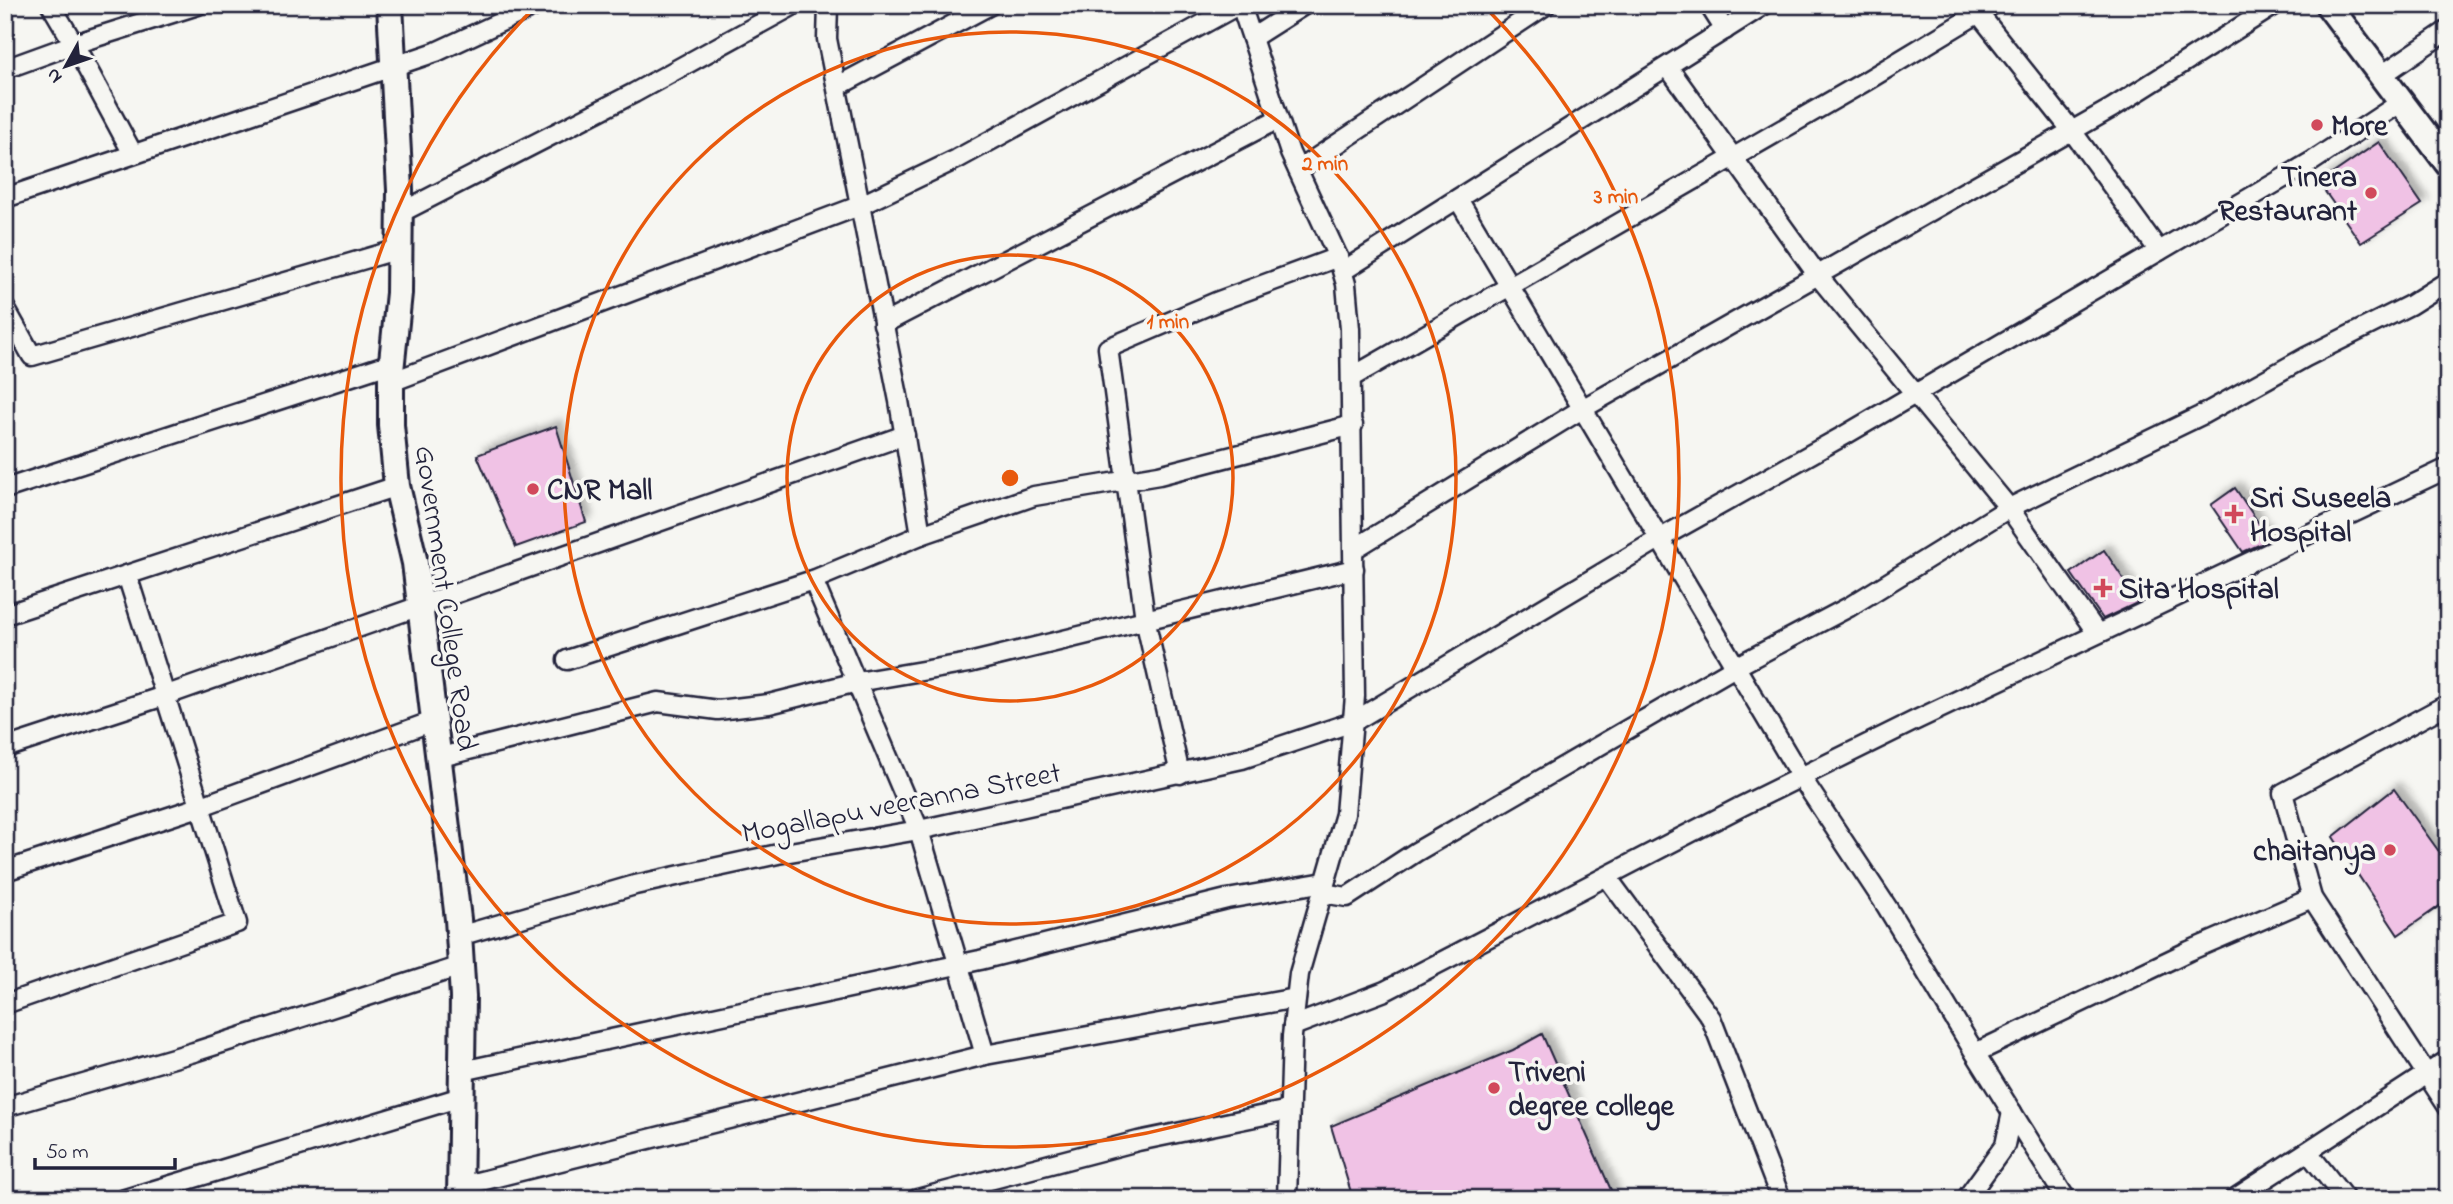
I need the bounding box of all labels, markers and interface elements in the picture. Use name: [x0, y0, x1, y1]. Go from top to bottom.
north arrow: [32, 32, 102, 102]
text: N: [40, 62, 69, 89]
place label: More: [2331, 106, 2389, 150]
marker: More: [2309, 117, 2325, 133]
text: 2 min: [1301, 150, 1348, 180]
place label: Tinera Restaurant: [2218, 157, 2358, 235]
text: 3 min: [1593, 183, 1638, 213]
marker: Tinera Restaurant: [2363, 185, 2379, 201]
text: 1 min: [1147, 308, 1189, 338]
street label: Government College Road: [401, 443, 487, 754]
centre of rings: [998, 466, 1022, 490]
place label: CNR Mall: [547, 470, 652, 514]
place label: Sri Suseela Hospital: [2250, 478, 2391, 556]
marker: CNR Mall: [525, 481, 541, 497]
marker: Sri Suseela Hospital: [2224, 504, 2244, 524]
place label: Sita Hospital: [2119, 569, 2279, 613]
marker: Sita Hospital: [2093, 578, 2113, 598]
street label: Mogallapu veeranna Street: [738, 752, 1065, 857]
place label: chaitanya: [2253, 831, 2376, 875]
marker: chaitanya: [2382, 842, 2398, 858]
place label: Triveni degree college: [1508, 1052, 1676, 1131]
marker: Triveni degree college: [1486, 1080, 1502, 1096]
scale bar: [35, 1127, 175, 1171]
text: 50 m: [46, 1138, 89, 1168]

